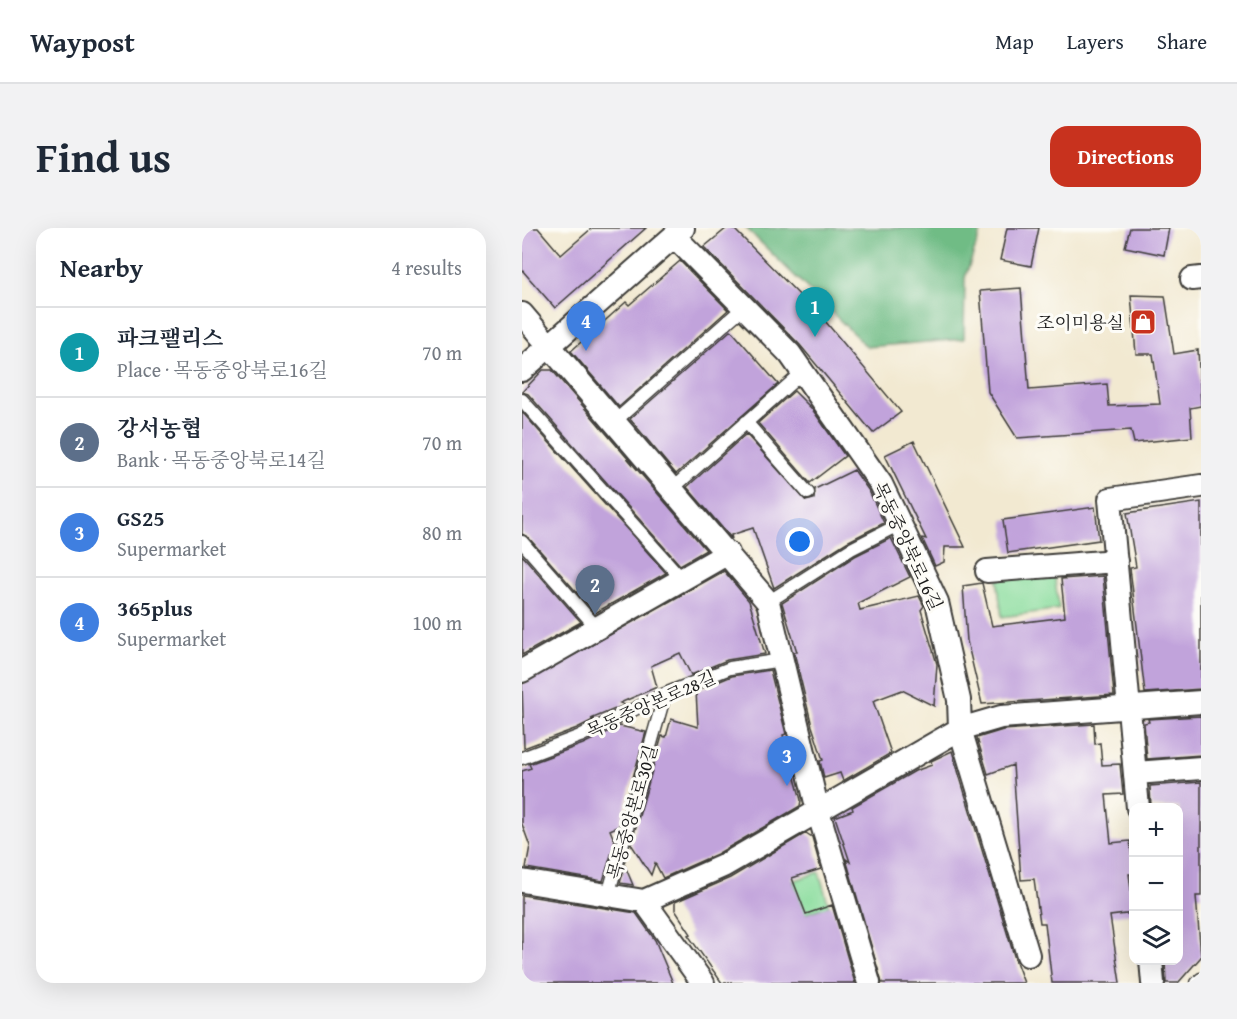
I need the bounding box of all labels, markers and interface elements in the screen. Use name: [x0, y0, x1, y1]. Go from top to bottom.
text: Waypost: [30, 21, 135, 62]
text: Map: [995, 26, 1034, 57]
text: Layers: [1067, 26, 1124, 57]
text: Share: [1157, 26, 1207, 57]
text: Find us: [36, 126, 171, 187]
button: Directions: [1050, 126, 1201, 187]
text: Nearby: [60, 248, 143, 287]
text: 4 results: [391, 253, 462, 282]
pin: 1: [796, 288, 834, 337]
pin: 4: [566, 302, 606, 351]
shop icon: 조이미용실: [1128, 307, 1158, 337]
place label: 조이미용실: [1037, 309, 1124, 336]
text: 파크팰리스: [117, 322, 223, 354]
text: 1: [74, 338, 85, 367]
text: 70 m: [422, 338, 462, 367]
text: Place · 목동중앙북로16길: [117, 355, 328, 384]
text: 강서농협: [117, 412, 202, 444]
text: 2: [74, 428, 85, 457]
text: 70 m: [422, 428, 462, 457]
text: Bank · 목동중앙북로14길: [117, 445, 326, 474]
street label: 목동중앙북로16길: [866, 477, 950, 615]
text: GS25: [117, 502, 165, 534]
text: 3: [74, 518, 85, 547]
text: 80 m: [422, 518, 462, 547]
your location: [785, 527, 814, 556]
text: Supermarket: [117, 534, 226, 563]
pin: 2: [576, 566, 614, 615]
text: 365plus: [117, 592, 193, 624]
text: 4: [74, 608, 85, 637]
text: 100 m: [412, 608, 462, 637]
text: Supermarket: [117, 624, 226, 653]
street label: 목동중앙본로28길: [582, 663, 720, 745]
pin: 3: [768, 736, 806, 786]
street label: 목동중앙본로30길: [600, 741, 664, 883]
map controls: [1129, 803, 1183, 965]
button: +: [1129, 803, 1183, 857]
button: −: [1129, 857, 1183, 911]
button: layers: [1129, 911, 1183, 965]

